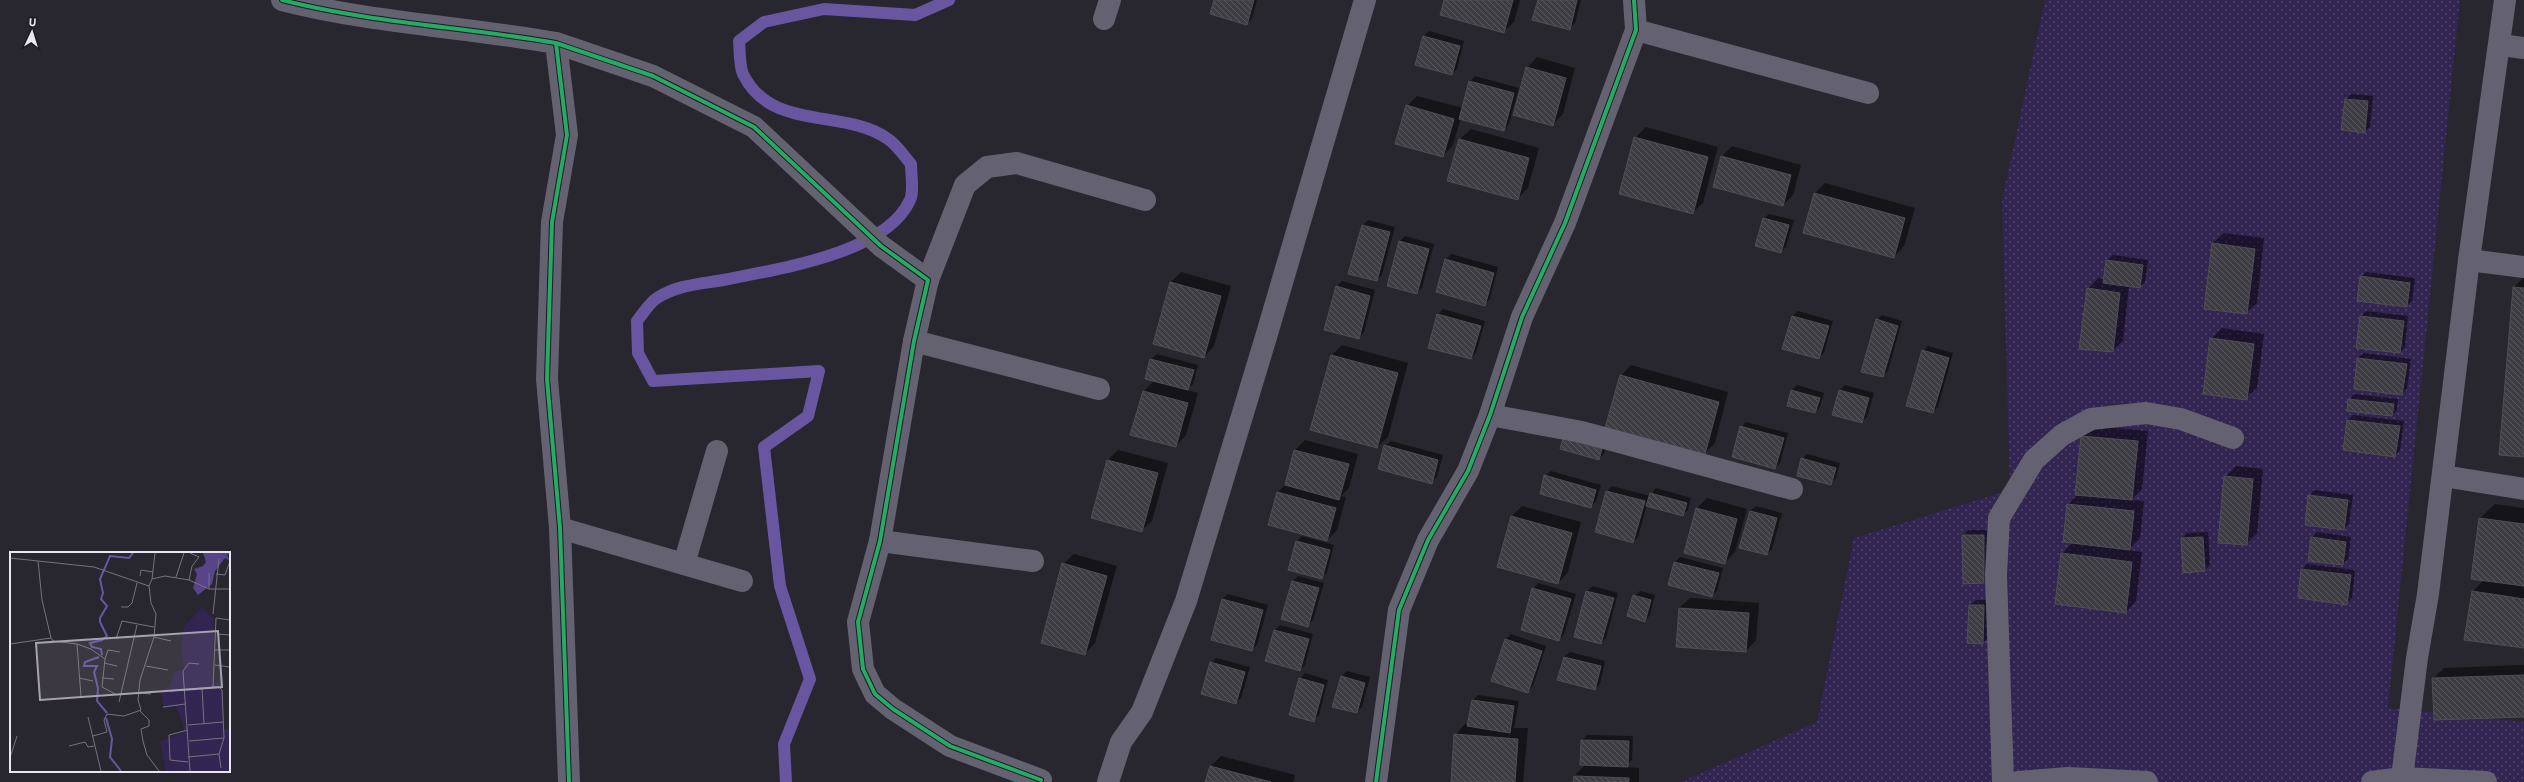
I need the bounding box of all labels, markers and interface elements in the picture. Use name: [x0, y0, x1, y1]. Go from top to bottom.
north arrow: [12, 12, 52, 52]
text: U: [28, 15, 37, 29]
inset map: [10, 552, 230, 772]

